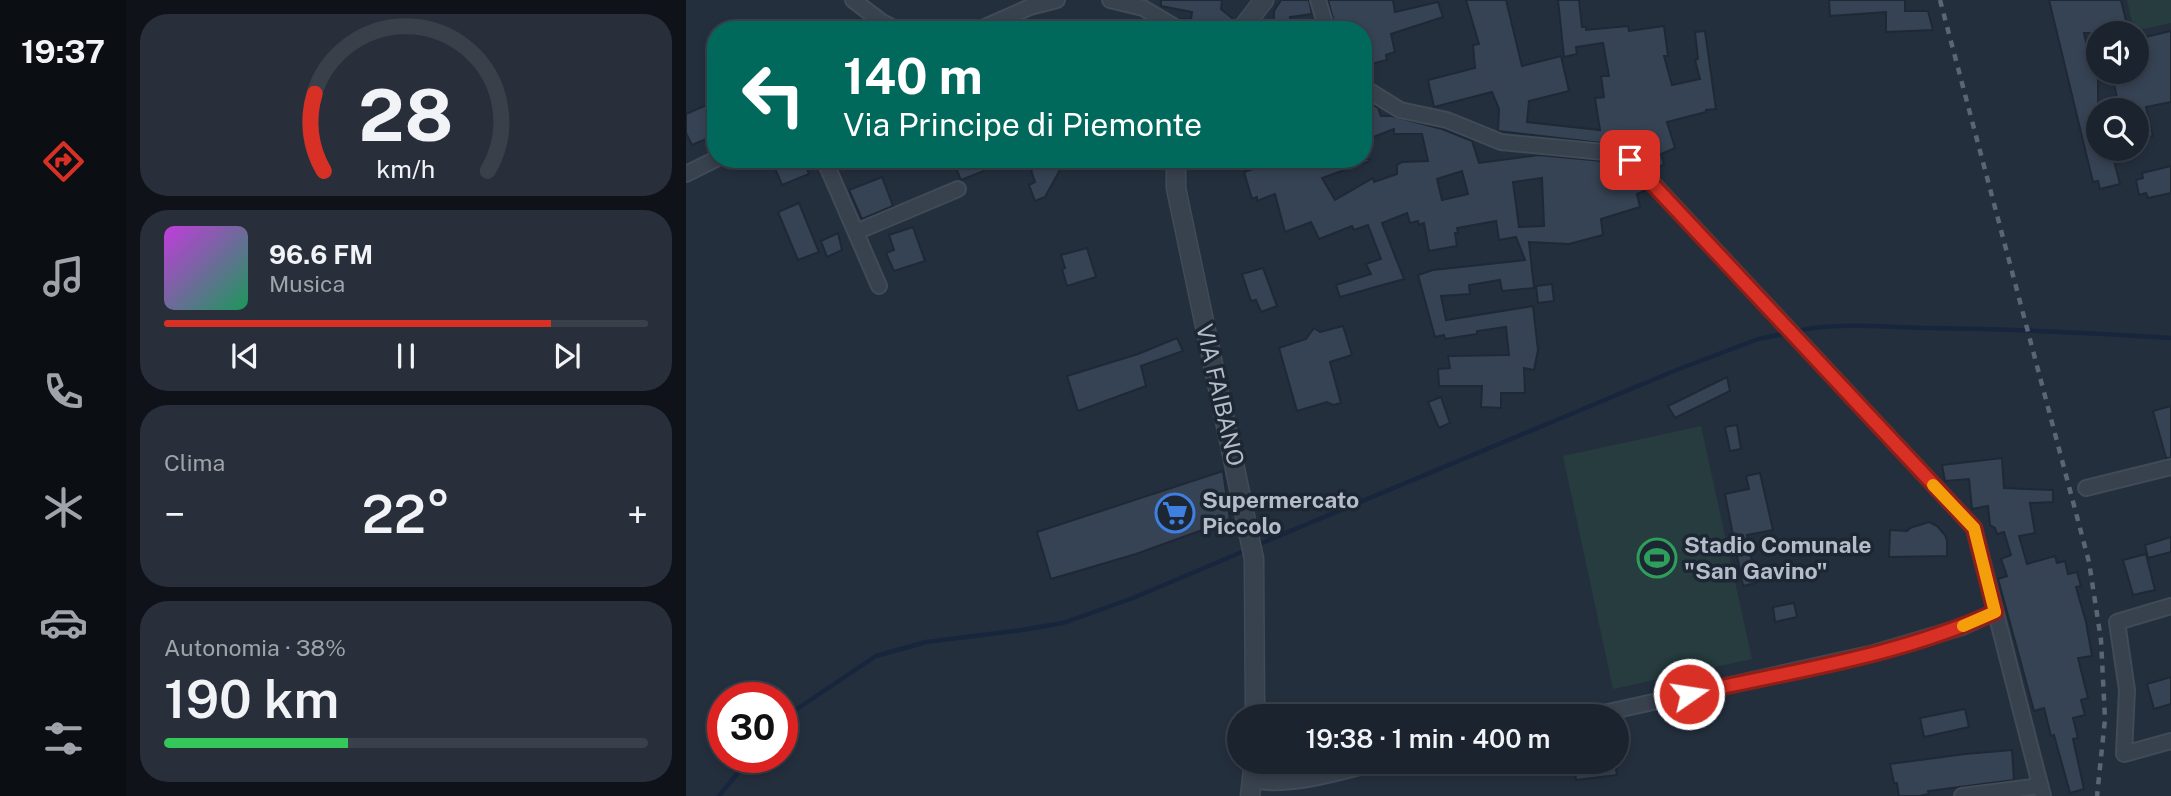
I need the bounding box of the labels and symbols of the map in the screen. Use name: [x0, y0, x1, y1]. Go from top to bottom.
pin: [1600, 130, 1660, 190]
street label: VIA FAIBANO: [1191, 321, 1250, 468]
place label: Supermercato Piccolo: [1202, 486, 1359, 539]
supermarket icon: Supermercato Piccolo: [1154, 492, 1196, 534]
place label: Stadio Comunale "San Gavino": [1684, 531, 1872, 584]
sports icon: Stadio Comunale "San Gavino": [1636, 537, 1678, 579]
position arrow: [1652, 657, 1726, 731]
speed limit sign: 30: [707, 682, 798, 773]

